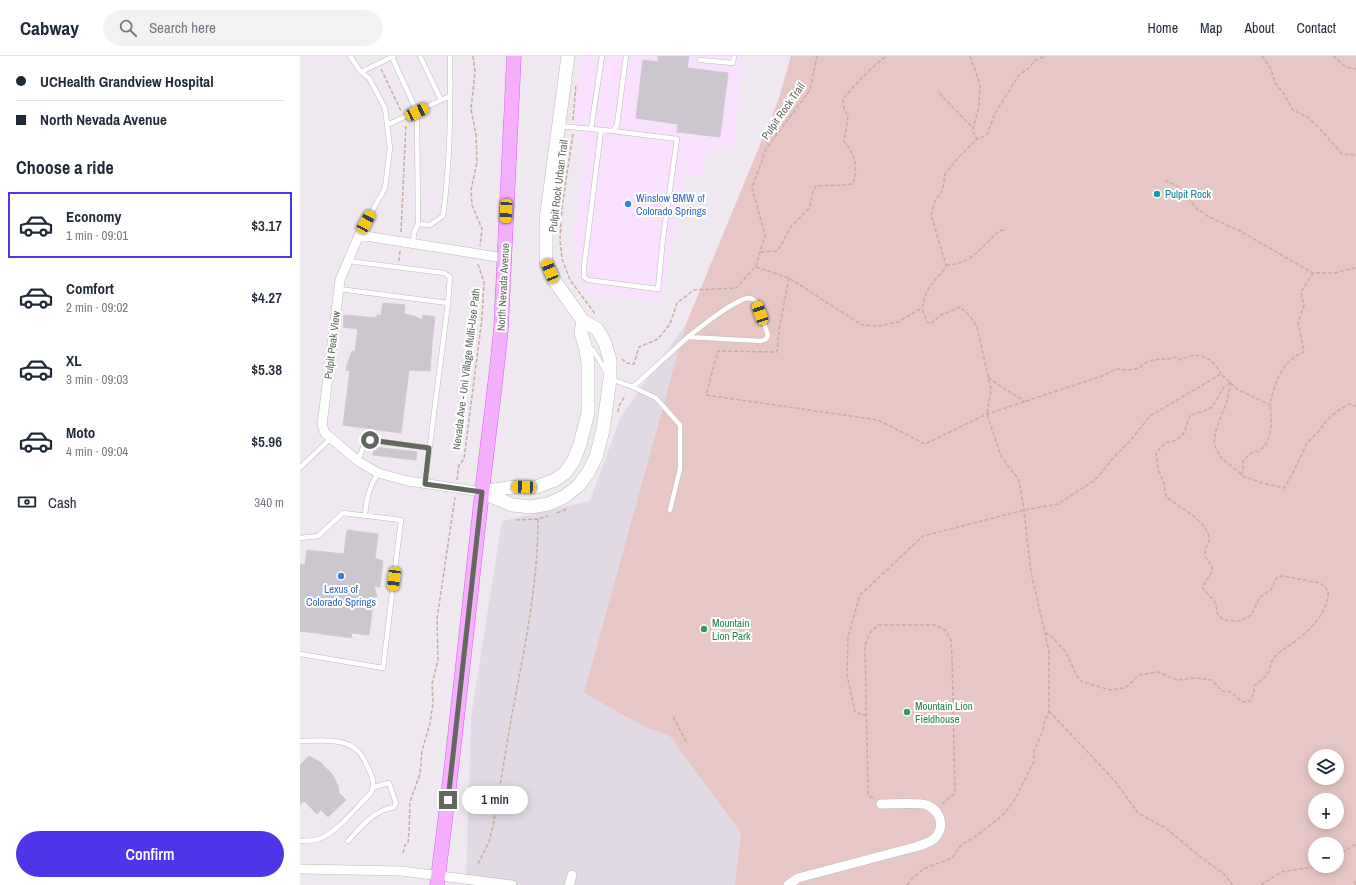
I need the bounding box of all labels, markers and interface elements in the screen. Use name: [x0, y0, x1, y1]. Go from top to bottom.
search box: [103, 10, 383, 46]
text: Cabway: [20, 15, 79, 41]
icon: search: [117, 17, 139, 39]
text: Search here: [149, 17, 216, 38]
text: Home: [1147, 19, 1178, 37]
text: Map: [1200, 19, 1222, 37]
text: About: [1244, 19, 1274, 37]
text: Contact: [1296, 19, 1336, 37]
text: UCHealth Grandview Hospital: [40, 71, 214, 92]
street label: Pulpit Rock Trail: [758, 80, 808, 142]
car: [404, 101, 430, 123]
text: North Nevada Avenue: [40, 109, 167, 130]
street label: Pulpit Rock Urban Trail: [545, 139, 571, 233]
text: Choose a ride: [16, 155, 114, 180]
place label: Pulpit Rock: [1165, 187, 1212, 201]
marker: Pulpit Rock: [1152, 189, 1162, 199]
place label: Winslow BMW of Colorado Springs: [636, 191, 707, 218]
car: [499, 199, 513, 223]
marker: Winslow BMW of Colorado Springs: [623, 199, 633, 209]
text: Economy: [66, 206, 121, 227]
icon: car: [18, 207, 54, 243]
car: [355, 209, 377, 235]
text: $3.17: [251, 215, 282, 236]
text: 1 min · 09:01: [66, 227, 128, 244]
street label: North Nevada Avenue: [494, 243, 512, 331]
car: [540, 258, 560, 284]
text: Comfort: [66, 278, 114, 299]
icon: car: [18, 279, 54, 315]
text: $4.27: [251, 287, 282, 308]
street label: Nevada Ave - Uni Village Multi-Use Path: [449, 287, 483, 451]
text: 2 min · 09:02: [66, 299, 128, 316]
car: [750, 300, 770, 326]
street label: Pulpit Peak View: [321, 310, 343, 380]
text: XL: [66, 350, 82, 371]
icon: car: [18, 351, 54, 387]
text: $5.38: [251, 359, 282, 380]
text: 3 min · 09:03: [66, 371, 128, 388]
text: Moto: [66, 422, 95, 443]
icon: car: [18, 423, 54, 459]
text: $5.96: [251, 431, 282, 452]
route start: [361, 431, 379, 449]
text: 4 min · 09:04: [66, 443, 128, 460]
car: [512, 481, 536, 493]
icon: cash: [16, 491, 38, 513]
text: Cash: [48, 492, 77, 513]
text: 340 m: [254, 494, 284, 511]
car: [387, 566, 401, 592]
marker: Lexus of Colorado Springs: [336, 571, 346, 581]
place label: Lexus of Colorado Springs: [306, 582, 377, 609]
place label: Mountain Lion Park: [712, 616, 751, 643]
marker: Mountain Lion Park: [699, 624, 709, 634]
place label: Mountain Lion Fieldhouse: [915, 699, 973, 726]
marker: Mountain Lion Fieldhouse: [902, 707, 912, 717]
map controls: [1308, 749, 1344, 873]
button: layers: [1308, 749, 1344, 785]
callout: 1 min: [462, 786, 528, 814]
route end: [439, 791, 457, 809]
text: 1 min: [481, 791, 509, 808]
button: +: [1308, 793, 1344, 829]
button: Confirm: [16, 831, 284, 877]
button: −: [1308, 837, 1344, 873]

